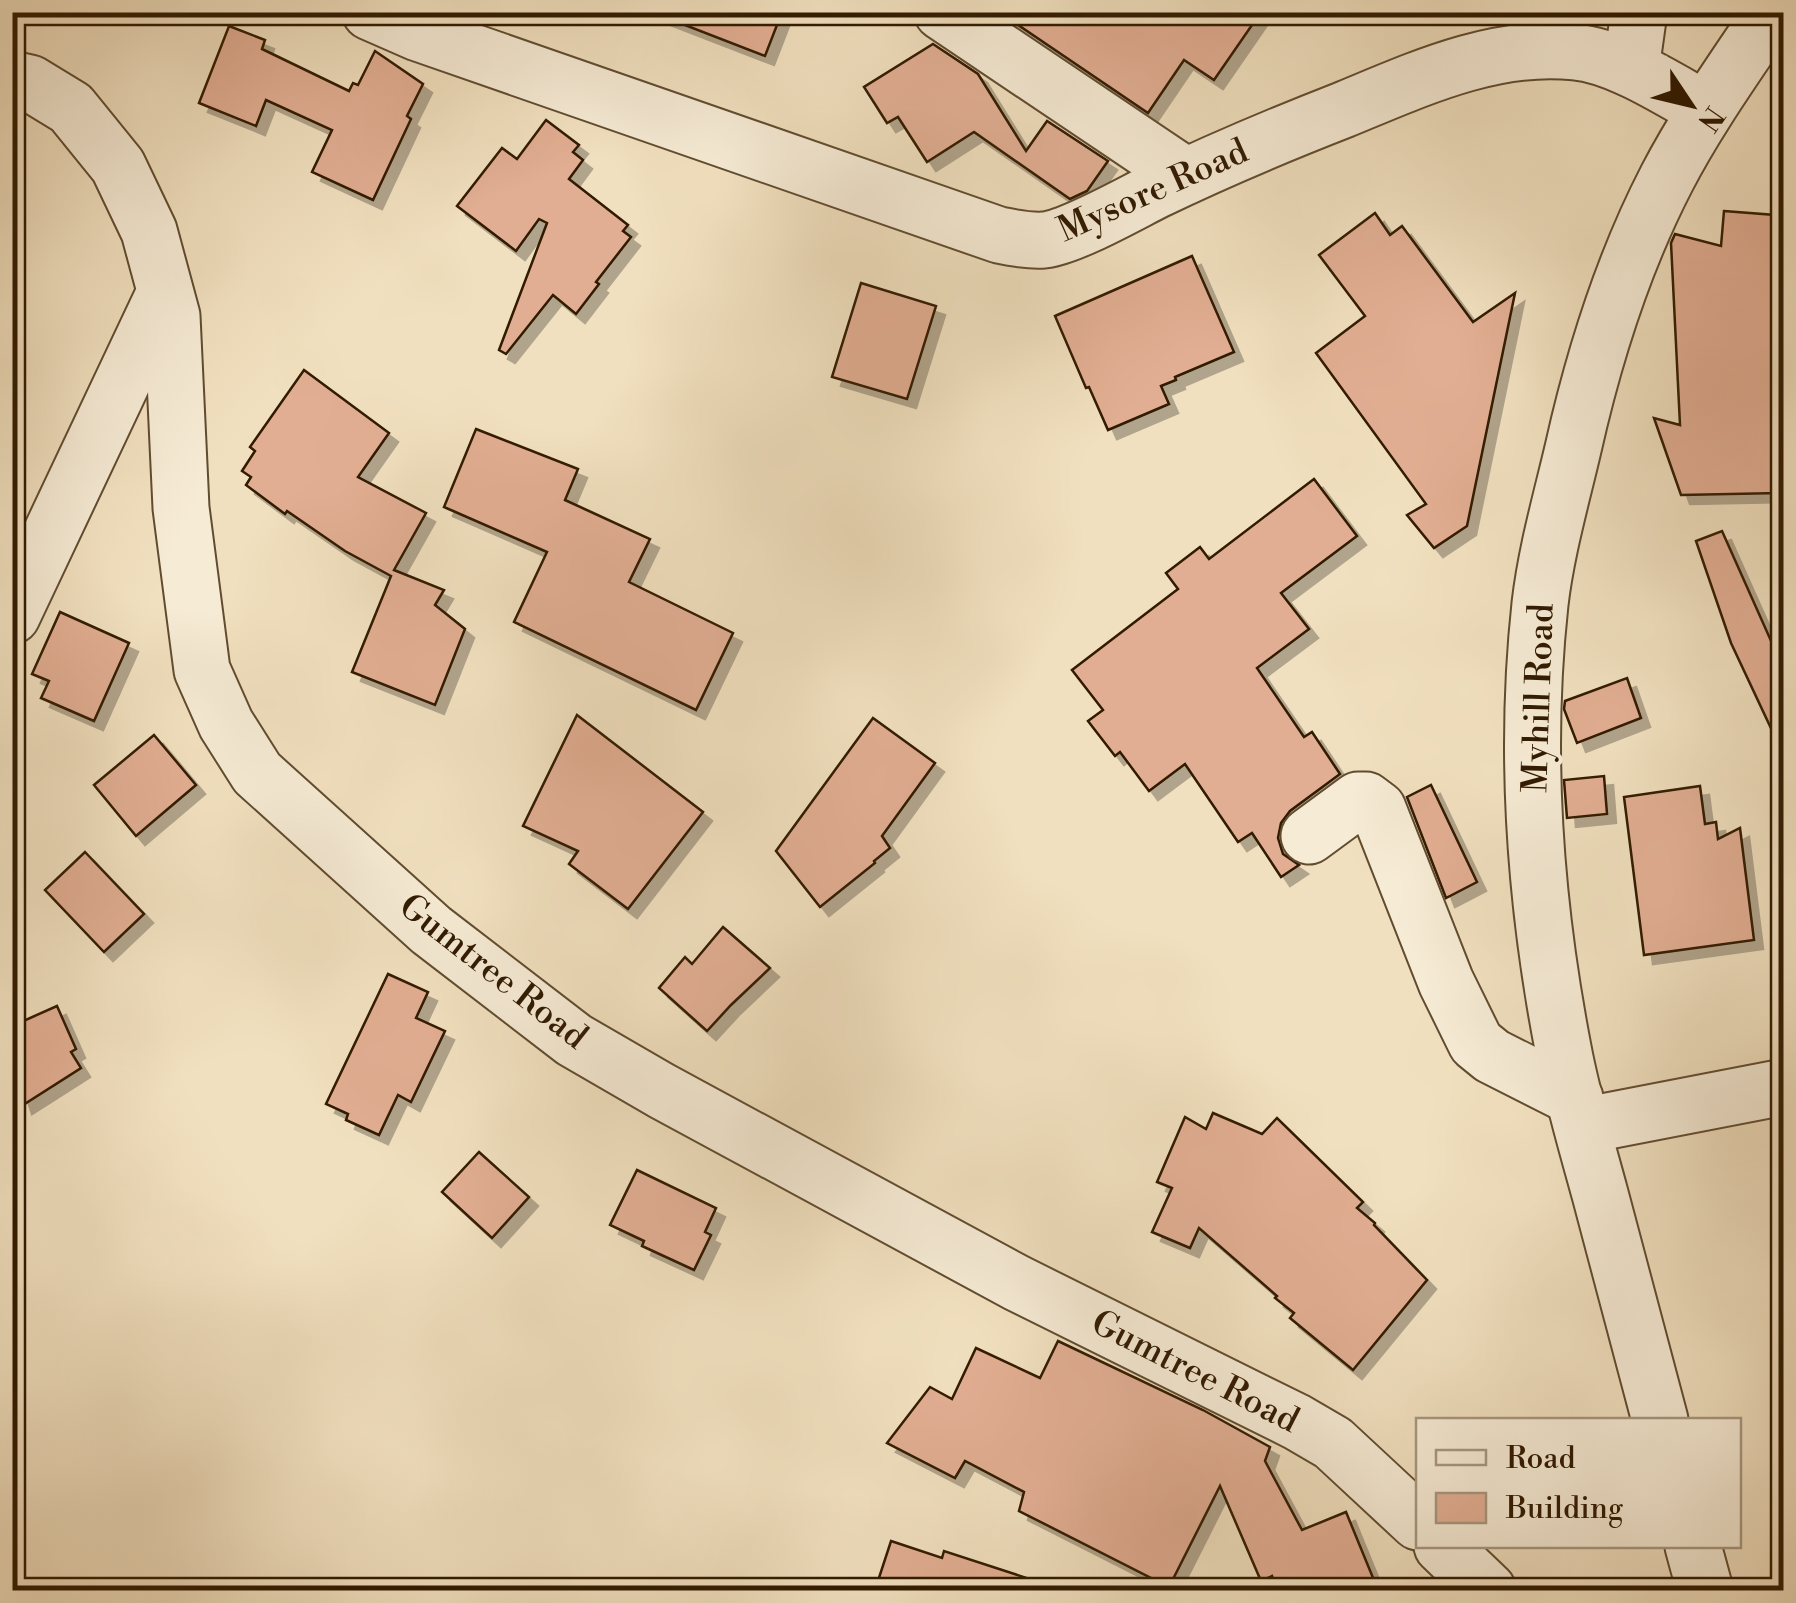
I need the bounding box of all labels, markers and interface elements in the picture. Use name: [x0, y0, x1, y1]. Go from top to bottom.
north arrow: [1641, 55, 1741, 155]
text: N: [1690, 99, 1731, 138]
street label: Mysore Road: [1051, 130, 1255, 252]
street label: Myhill Road: [1514, 602, 1564, 793]
street label: Gumtree Road: [390, 885, 596, 1059]
street label: Gumtree Road: [1084, 1301, 1306, 1443]
legend: [1416, 1418, 1741, 1548]
text: Road: [1506, 1440, 1576, 1478]
text: Building: [1505, 1490, 1624, 1528]

